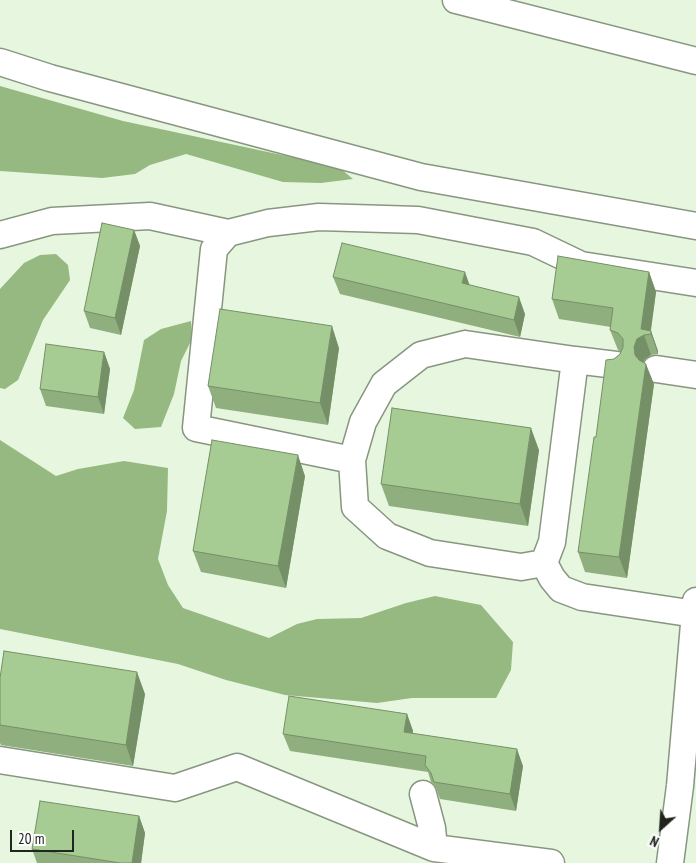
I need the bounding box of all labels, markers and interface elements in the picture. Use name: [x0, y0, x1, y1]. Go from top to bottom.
north arrow: [636, 803, 686, 853]
scale bar: [12, 820, 76, 852]
text: 20 m: [18, 829, 44, 848]
text: N: [647, 832, 662, 851]

